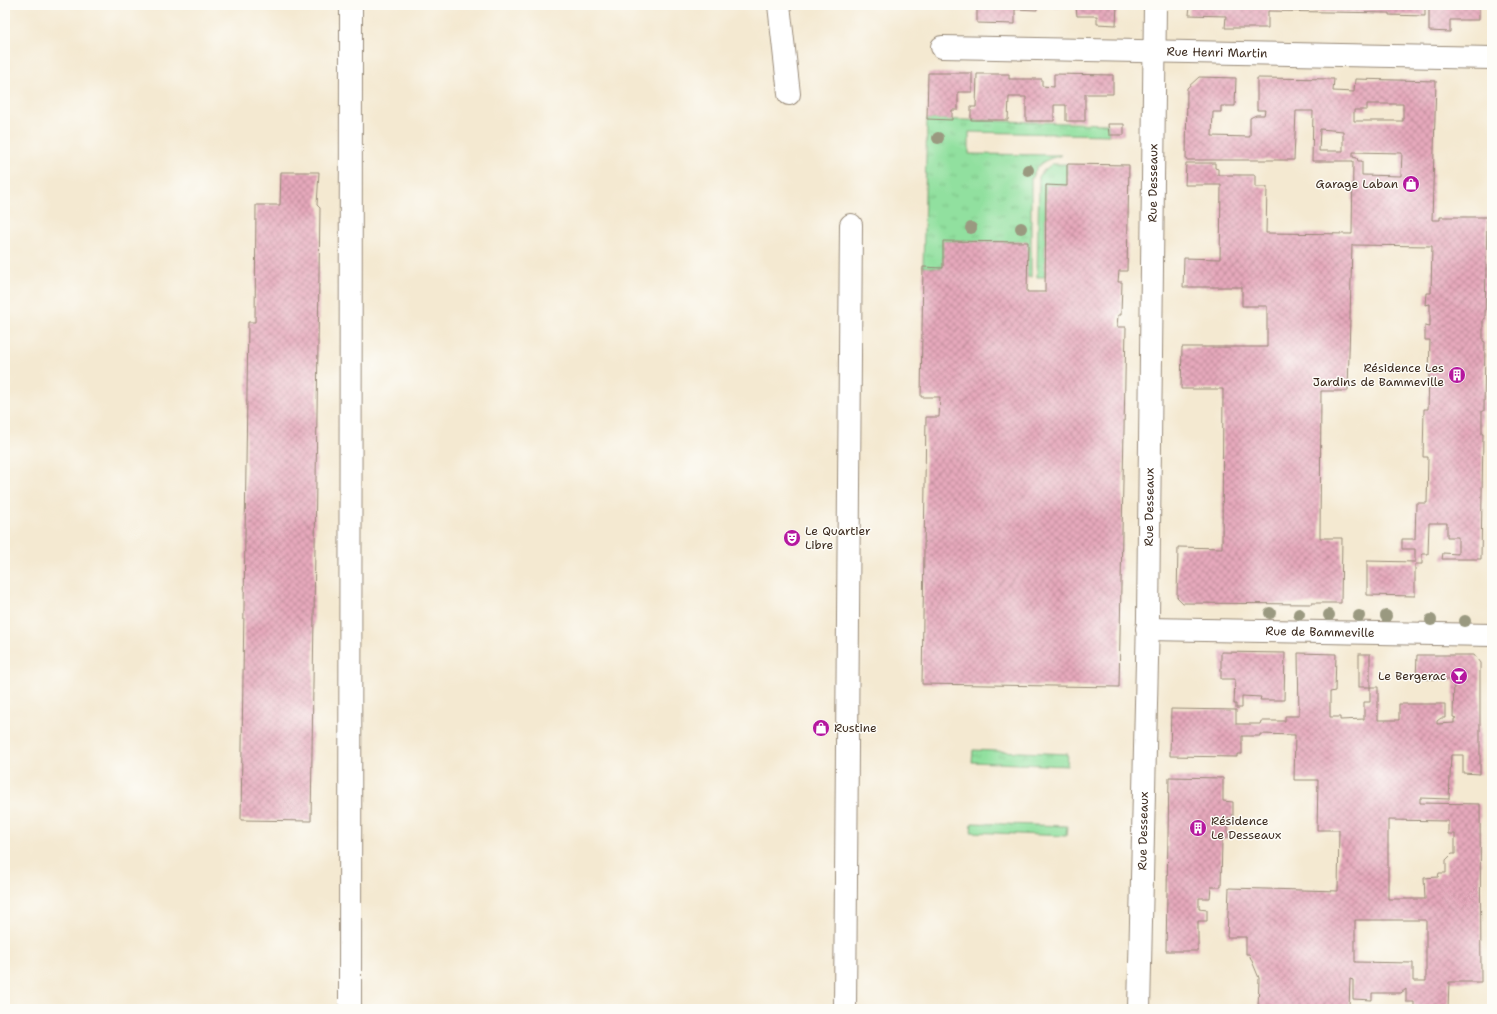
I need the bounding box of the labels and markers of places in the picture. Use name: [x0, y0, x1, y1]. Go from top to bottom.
shop icon: Garage Laban: [1401, 174, 1421, 194]
place label: Garage Laban: [1316, 176, 1398, 192]
place label: Résidence Les Jardins de Bammeville: [1313, 360, 1444, 390]
building icon: Résidence Les Jardins de Bammeville: [1447, 365, 1467, 385]
place label: Le Quartier Libre: [805, 523, 871, 553]
theatre icon: Le Quartier Libre: [782, 528, 802, 548]
bar icon: Le Bergerac: [1449, 666, 1469, 686]
place label: Le Bergerac: [1378, 668, 1446, 684]
shop icon: Rustine: [811, 718, 831, 738]
place label: Rustine: [834, 720, 877, 736]
place label: Résidence Le Desseaux: [1211, 813, 1281, 843]
building icon: Résidence Le Desseaux: [1188, 818, 1208, 838]

